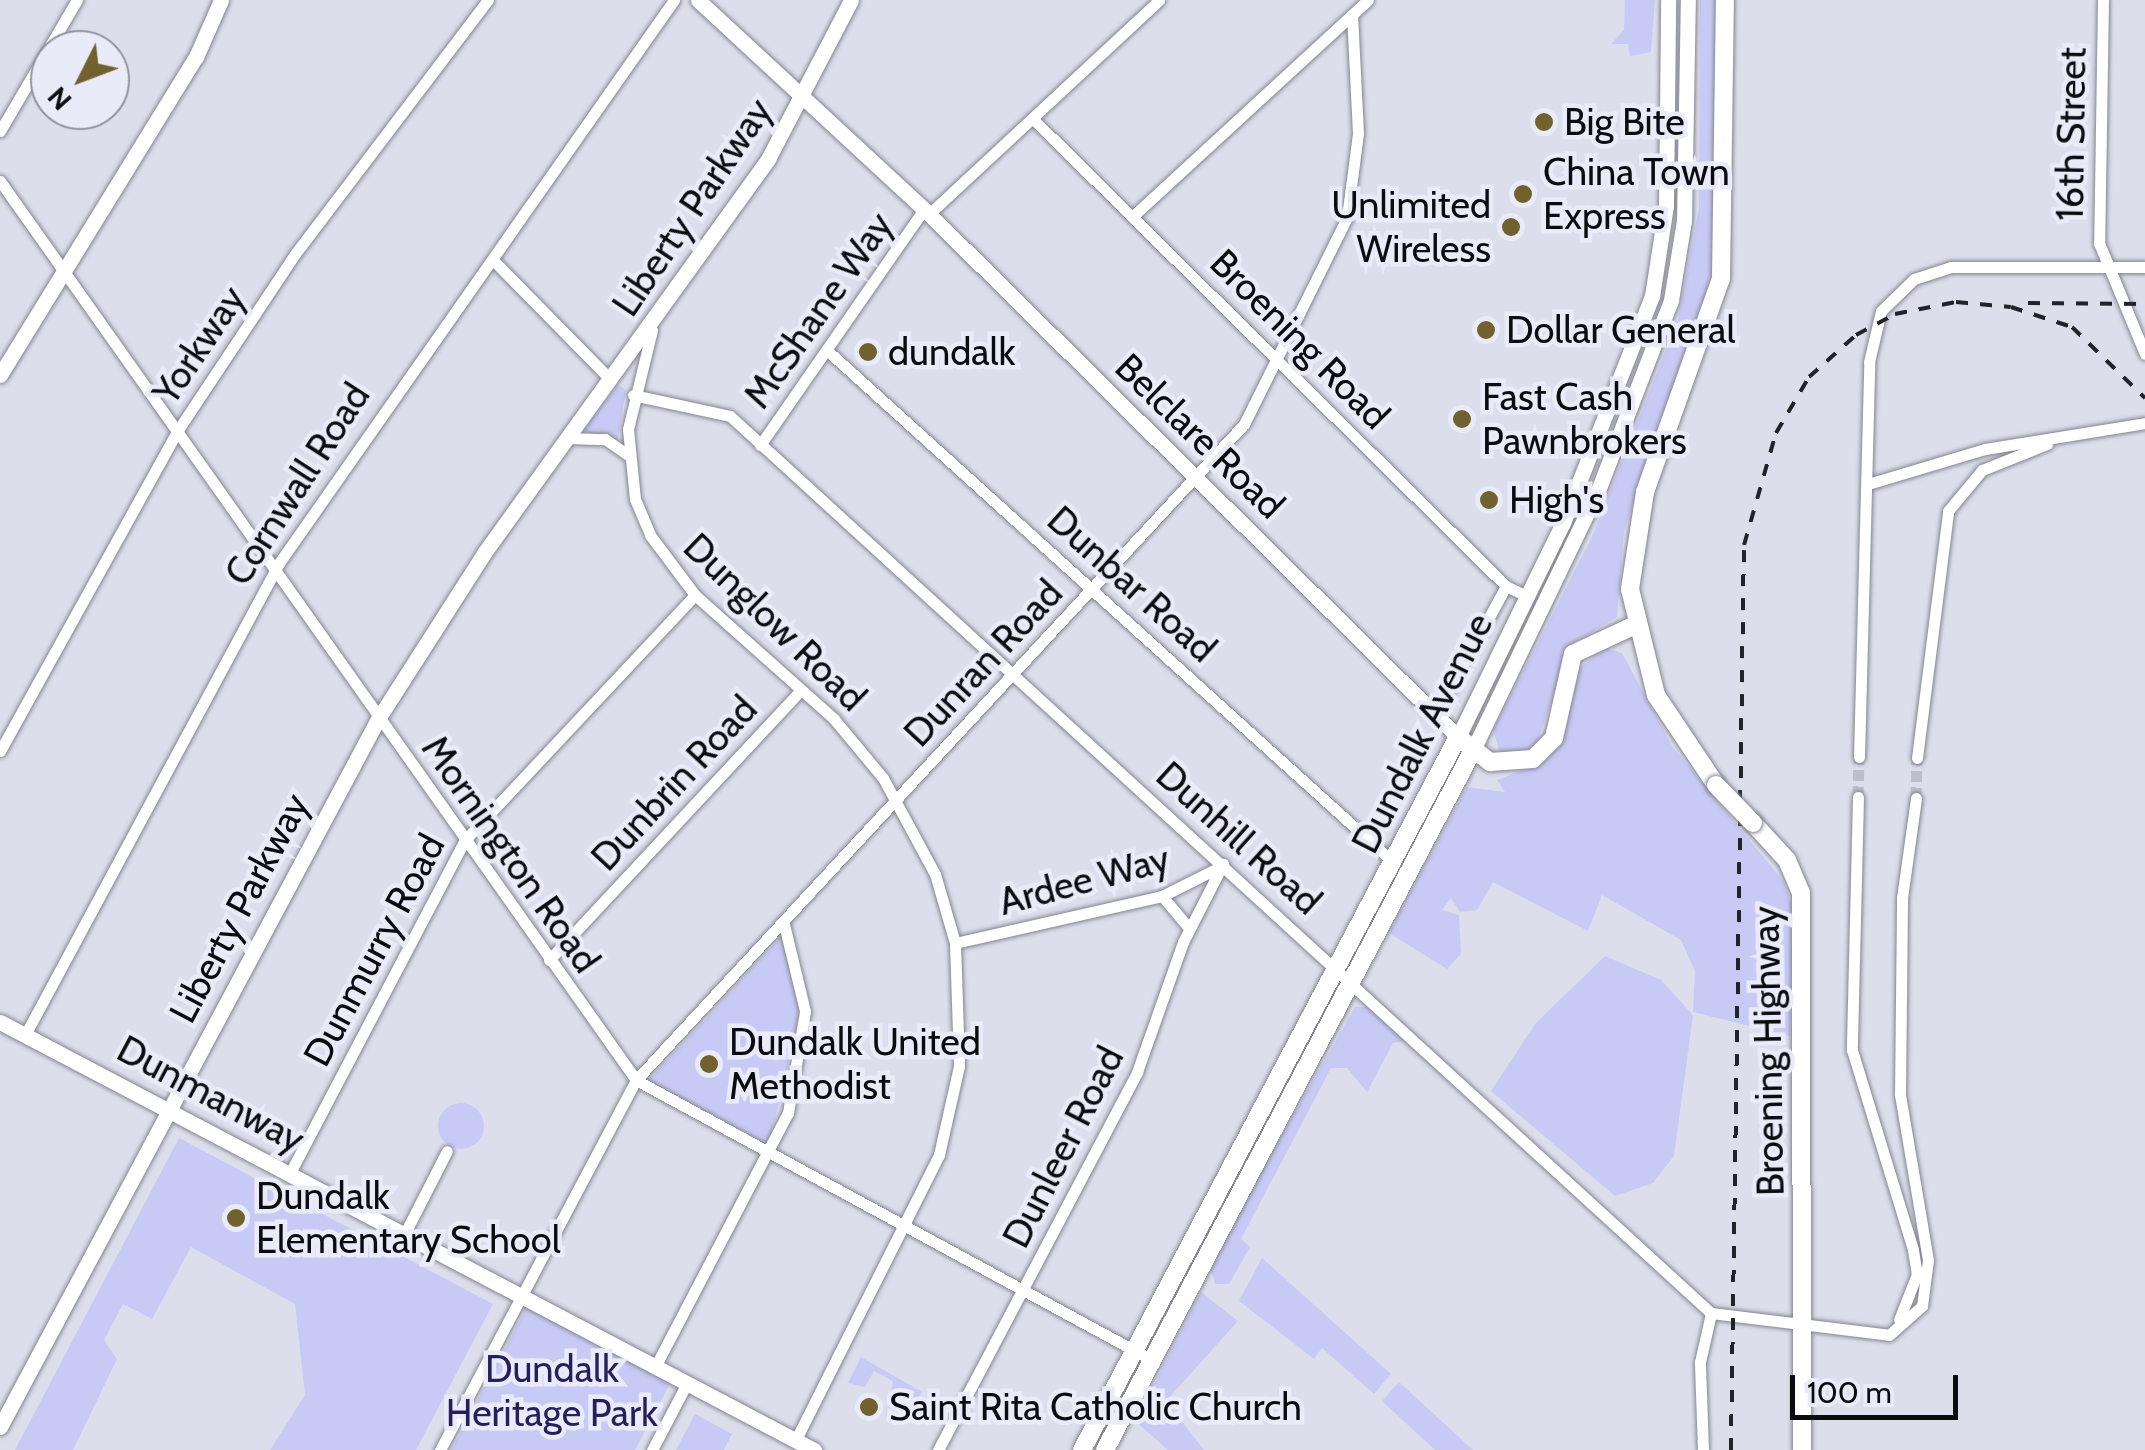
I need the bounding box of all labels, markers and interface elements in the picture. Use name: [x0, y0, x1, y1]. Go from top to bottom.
north arrow: [30, 30, 130, 130]
street label: 16th Street: [2047, 47, 2095, 221]
text: N: [40, 80, 78, 117]
street label: Liberty Parkway: [602, 89, 782, 325]
place label: Big Bite: [1564, 99, 1685, 145]
marker: Big Bite: [1533, 111, 1555, 133]
place label: China Town Express: [1543, 149, 1730, 238]
place label: Unlimited Wireless: [1331, 182, 1491, 272]
marker: China Town Express: [1512, 183, 1534, 205]
street label: McShane Way: [734, 203, 902, 417]
marker: Unlimited Wireless: [1500, 216, 1522, 238]
street label: Broening Road: [1201, 240, 1399, 438]
street label: Yorkway: [143, 277, 255, 413]
place label: Dollar General: [1506, 307, 1735, 353]
marker: Dollar General: [1475, 319, 1497, 341]
place label: dundalk: [888, 329, 1016, 375]
marker: dundalk: [857, 341, 879, 363]
street label: Belclare Road: [1106, 344, 1294, 528]
place label: Fast Cash Pawnbrokers: [1482, 374, 1687, 464]
street label: Cornwall Road: [215, 375, 379, 593]
marker: Fast Cash Pawnbrokers: [1451, 408, 1473, 430]
place label: High's: [1509, 477, 1604, 523]
marker: High's: [1478, 489, 1500, 511]
street label: Dunbar Road: [1038, 497, 1226, 671]
street label: Dunglow Road: [674, 524, 876, 720]
street label: Dunran Road: [894, 570, 1072, 756]
street label: Dundalk Avenue: [1342, 606, 1502, 860]
street label: Dunbrin Road: [582, 686, 766, 880]
street label: Mornington Road: [412, 727, 610, 981]
street label: Dunhill Road: [1147, 752, 1331, 924]
street label: Liberty Parkway: [160, 786, 318, 1030]
street label: Dunmurry Road: [294, 826, 454, 1074]
street label: Ardee Way: [994, 835, 1174, 925]
street label: Broening Highway: [1743, 906, 1793, 1196]
place label: Dundalk United Methodist: [729, 1019, 981, 1108]
street label: Dunmanway: [110, 1026, 312, 1162]
street label: Dunleer Road: [993, 1039, 1133, 1255]
marker: Dundalk United Methodist: [698, 1053, 720, 1075]
place label: Dundalk Elementary School: [256, 1173, 561, 1262]
marker: Dundalk Elementary School: [225, 1207, 247, 1229]
park label: Dundalk Heritage Park: [446, 1346, 658, 1436]
scale bar: [1795, 1355, 1962, 1417]
text: 100 m: [1807, 1374, 1892, 1411]
place label: Saint Rita Catholic Church: [889, 1384, 1302, 1430]
marker: Saint Rita Catholic Church: [858, 1396, 880, 1418]

